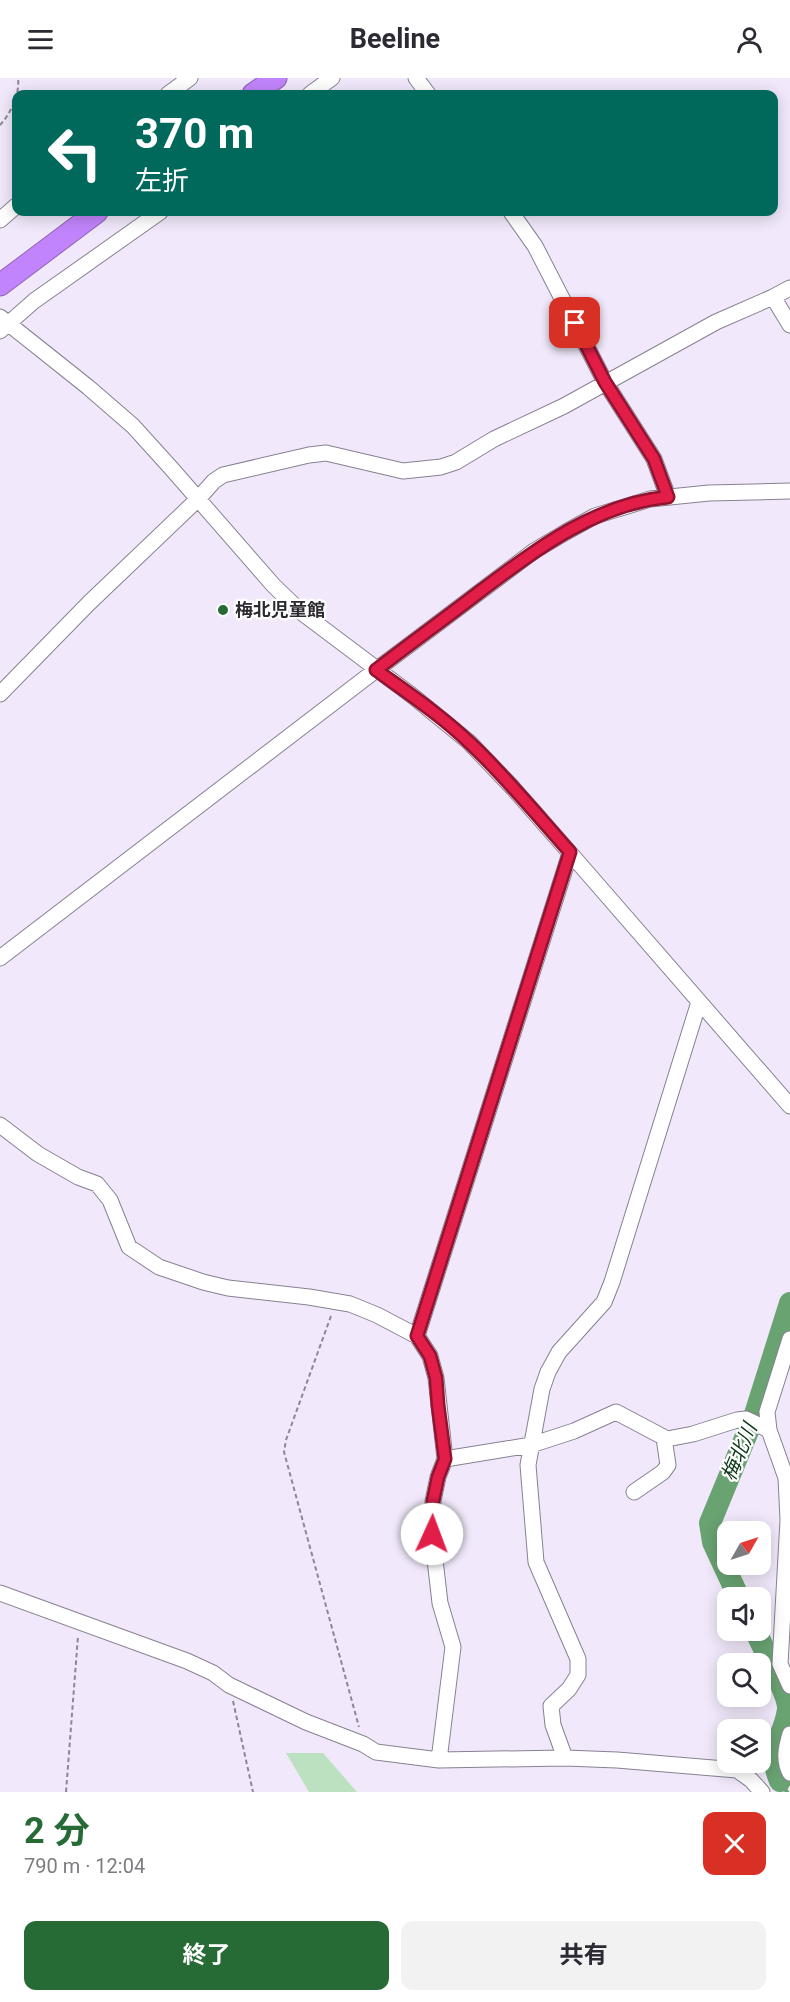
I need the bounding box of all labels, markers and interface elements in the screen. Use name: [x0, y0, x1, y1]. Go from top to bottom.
icon: menu: [24, 23, 57, 56]
text: Beeline: [350, 23, 440, 55]
icon: person: [733, 23, 766, 56]
text: 370 m: [135, 109, 254, 158]
icon: left: [36, 114, 114, 192]
text: 左折: [135, 165, 189, 197]
pin: [549, 297, 600, 348]
icon: arrive: [558, 306, 591, 339]
place label: 梅北児童館: [235, 599, 325, 620]
marker: 梅北児童館: [216, 603, 230, 617]
water label: 梅北川: [716, 1418, 763, 1484]
position arrow: [400, 1502, 464, 1566]
north arrow: [717, 1521, 771, 1575]
map controls: [717, 1521, 771, 1773]
button: sound: [717, 1587, 771, 1641]
button: search: [717, 1653, 771, 1707]
button: layers: [717, 1719, 771, 1773]
text: 2 分: [24, 1810, 90, 1852]
button: close: [703, 1812, 766, 1875]
text: 790 m · 12:04: [24, 1854, 145, 1878]
button: 終了: [24, 1921, 389, 1990]
button: 共有: [401, 1921, 766, 1990]

